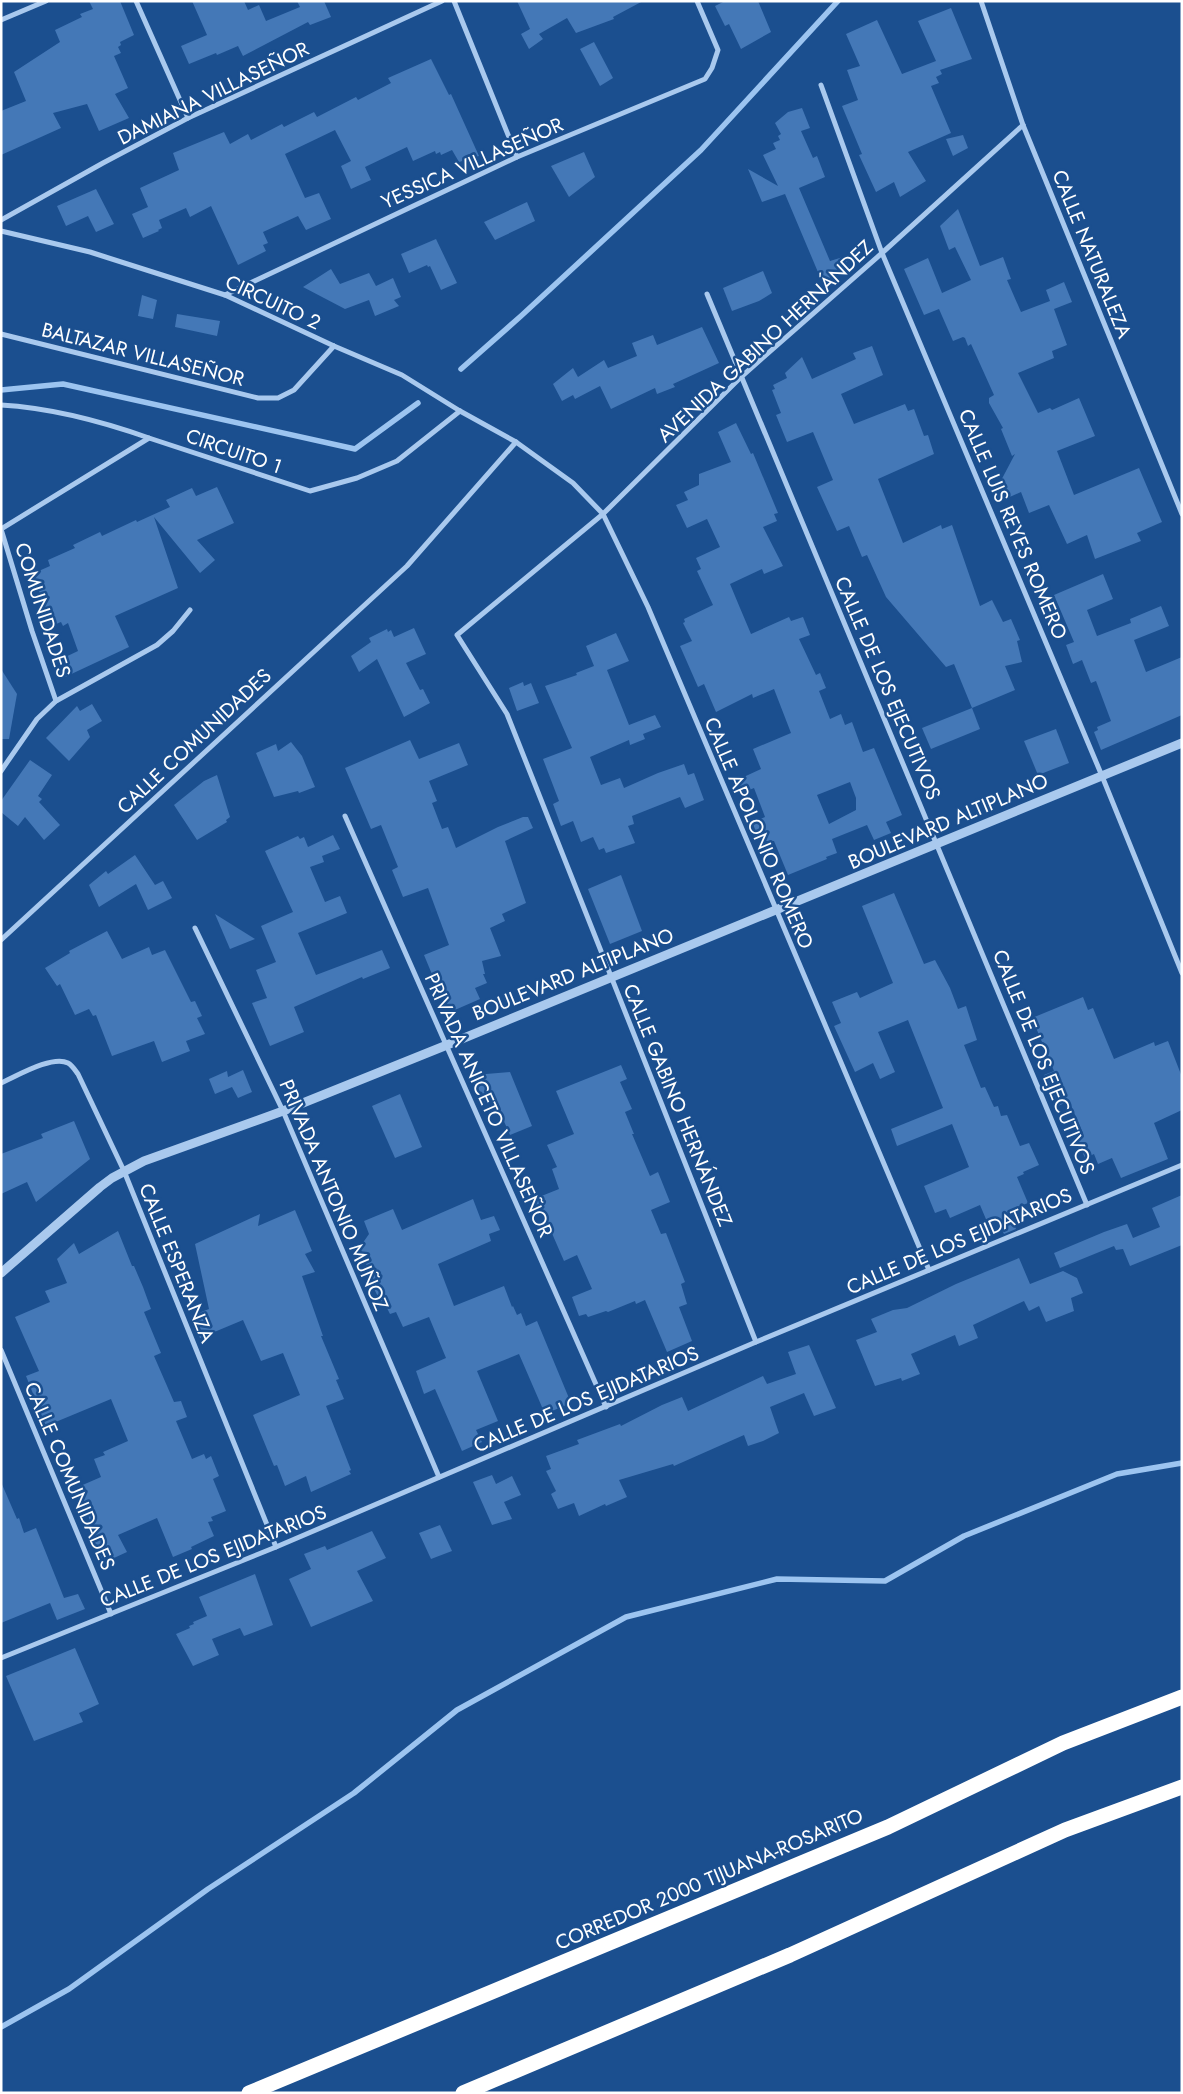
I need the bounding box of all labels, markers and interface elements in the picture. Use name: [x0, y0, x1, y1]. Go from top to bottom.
street label: DAMIANA VILLASEÑOR: [113, 34, 314, 152]
street label: YESSICA VILLASEÑOR: [377, 110, 568, 217]
street label: CALLE NATURALEZA: [1045, 166, 1139, 343]
street label: AVENIDA GABINO HERNÁNDEZ: [651, 233, 880, 449]
street label: CIRCUITO 2: [220, 268, 325, 337]
street label: BALTAZAR VILLASEÑOR: [39, 315, 247, 394]
street label: CALLE LUIS REYES ROMERO: [951, 405, 1074, 644]
street label: CIRCUITO 1: [182, 421, 286, 481]
street label: COMUNIDADES: [7, 539, 78, 681]
street label: CALLE DE LOS EJECUTIVOS: [827, 572, 948, 804]
street label: CALLE COMUNIDADES: [111, 662, 278, 821]
street label: CALLE APOLONIO ROMERO: [697, 713, 821, 954]
street label: BOULEVARD ALTIPLANO: [844, 766, 1053, 877]
street label: BOULEVARD ALTIPLANO: [468, 921, 678, 1028]
street label: CALLE DE LOS EJECUTIVOS: [985, 945, 1102, 1179]
street label: PRIVADA ANICETO VILLASEÑOR: [417, 968, 560, 1242]
street label: CALLE GABINO HERNÁNDEZ: [616, 980, 740, 1231]
street label: PRIVADA ANTONIO MUÑOZ: [272, 1075, 396, 1316]
street label: CALLE ESPERANZA: [131, 1179, 222, 1348]
street label: CALLE DE LOS EJIDATARIOS: [842, 1181, 1076, 1302]
street label: CALLE DE LOS EJIDATARIOS: [469, 1339, 703, 1460]
street label: CALLE COMUNIDADES: [17, 1378, 122, 1575]
street label: CALLE DE LOS EJIDATARIOS: [95, 1498, 331, 1615]
street label: CORREDOR 2000 TIJUANA-ROSARITO: [551, 1801, 868, 1958]

